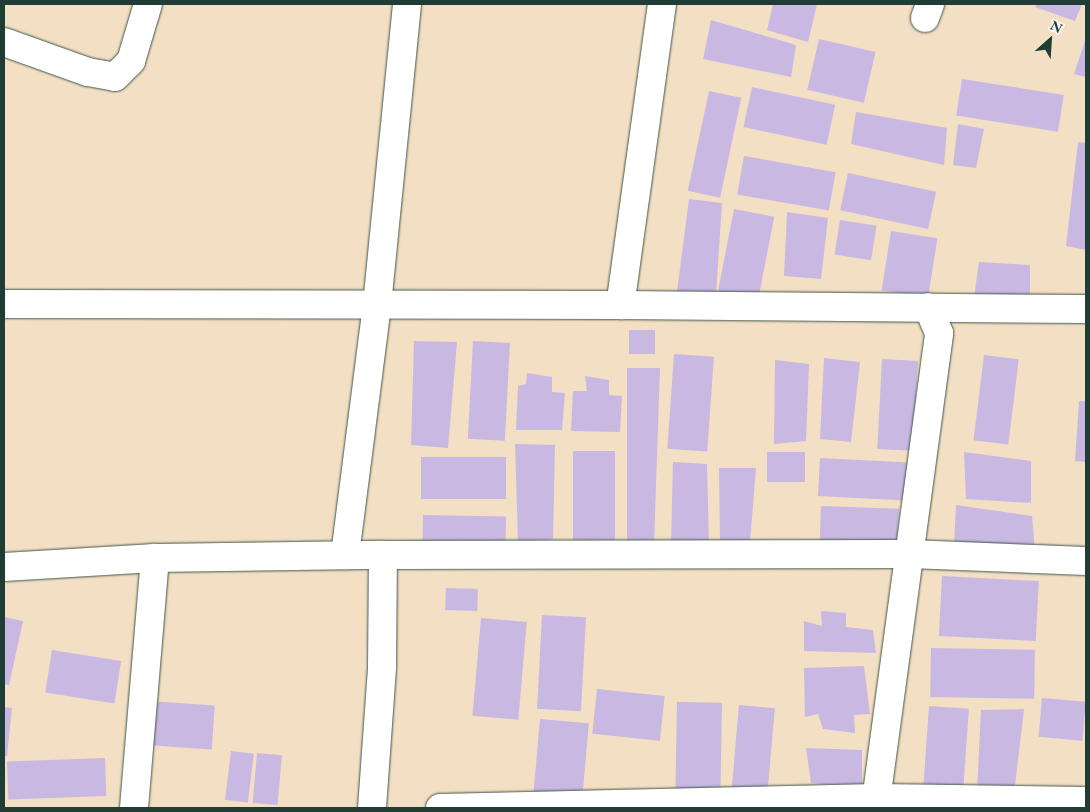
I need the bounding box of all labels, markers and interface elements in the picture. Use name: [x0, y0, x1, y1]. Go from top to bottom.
north arrow: [1025, 15, 1075, 65]
text: N: [1048, 16, 1066, 37]

